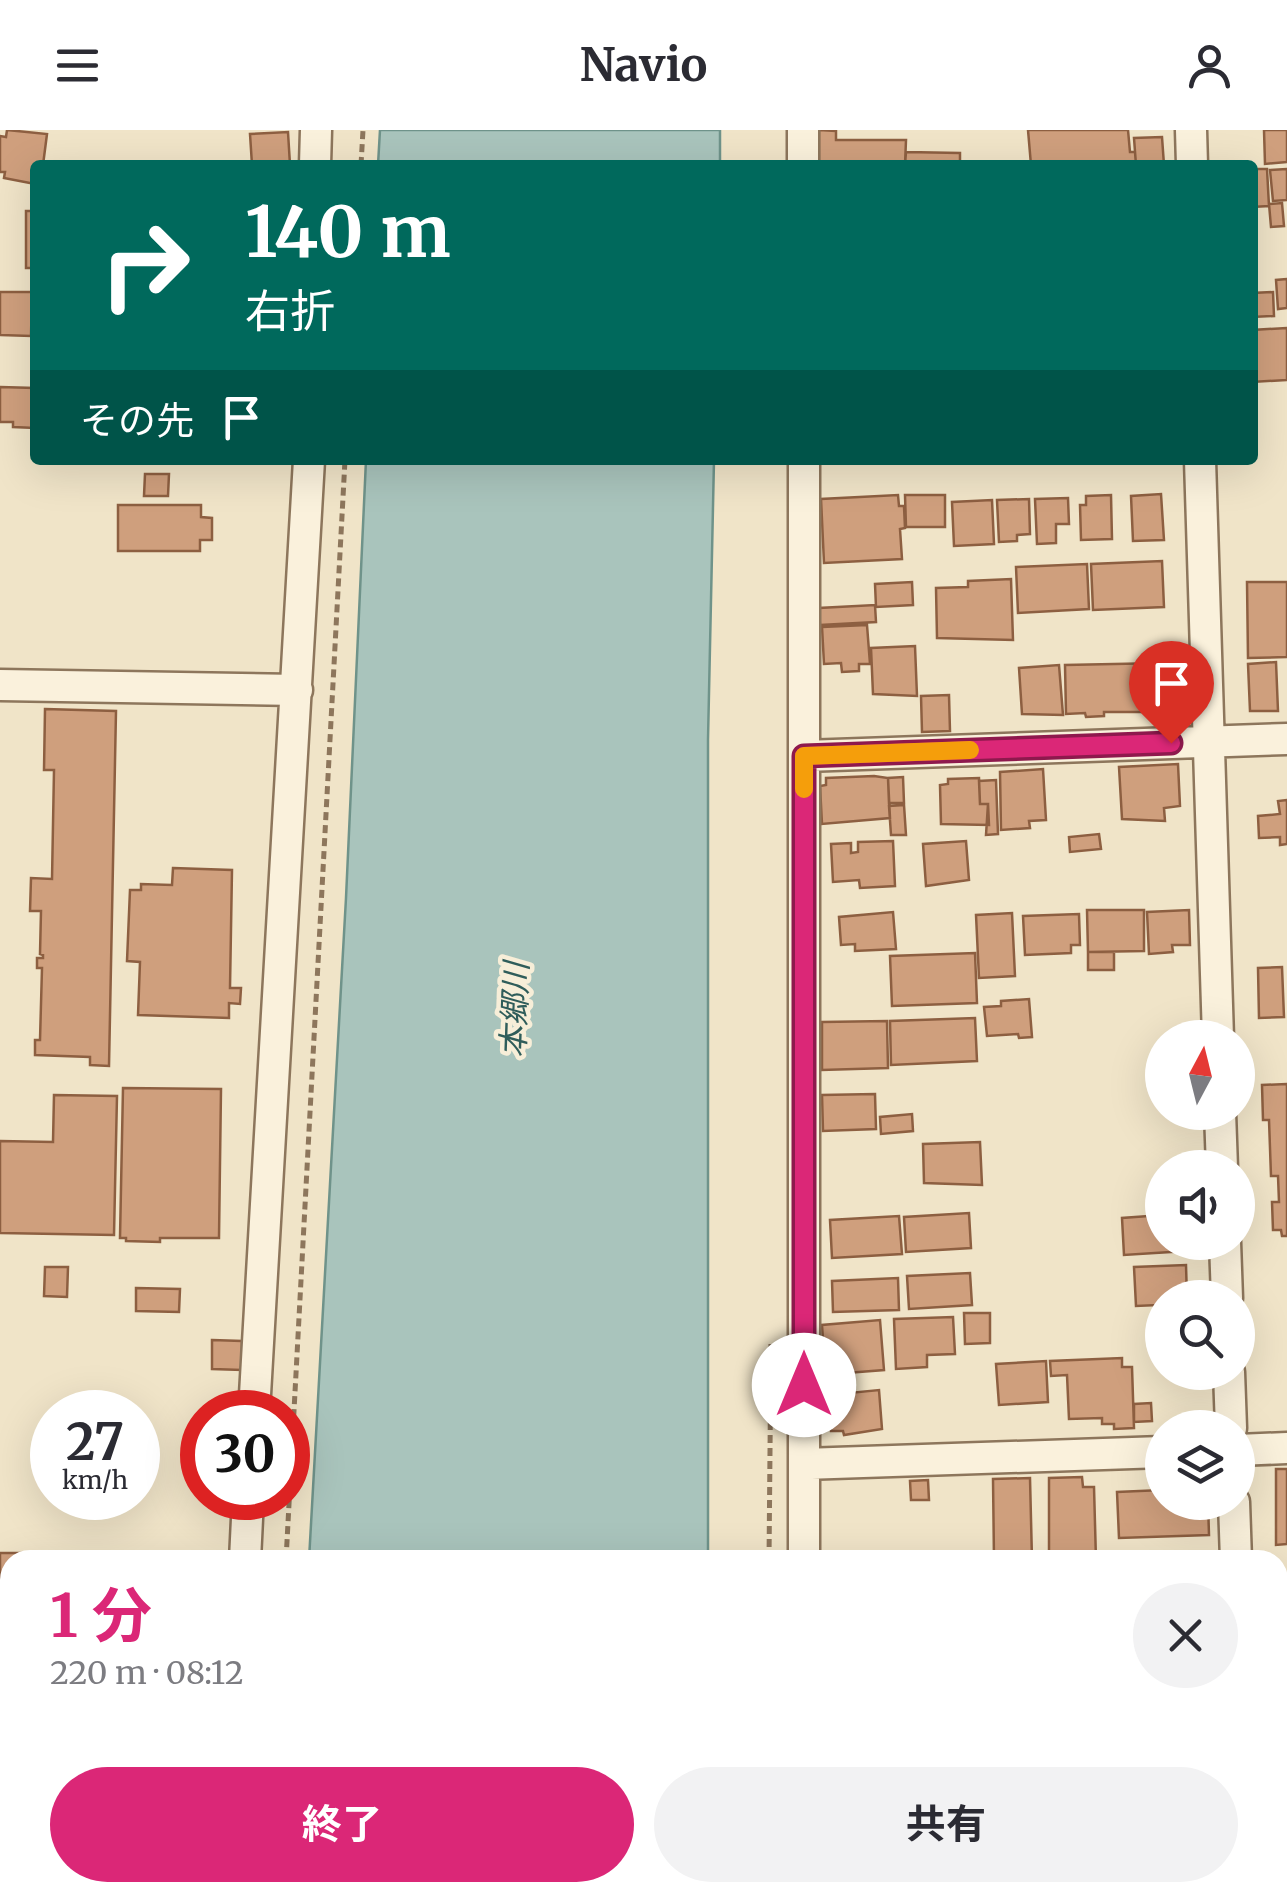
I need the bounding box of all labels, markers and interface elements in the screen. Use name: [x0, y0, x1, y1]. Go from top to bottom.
text: Navio: [580, 37, 707, 93]
icon: menu: [50, 38, 105, 93]
icon: person: [1182, 38, 1237, 93]
text: 140 m: [245, 188, 451, 276]
icon: right: [80, 200, 210, 330]
text: 右折: [245, 283, 335, 339]
icon: arrive: [214, 390, 269, 445]
text: その先: [80, 397, 194, 444]
pin: [1129, 641, 1214, 744]
icon: arrive: [1144, 656, 1199, 711]
water label: 本郷川: [493, 958, 537, 1059]
north arrow: [1145, 1020, 1255, 1130]
map controls: [1145, 1020, 1255, 1520]
button: sound: [1145, 1150, 1255, 1260]
button: search: [1145, 1280, 1255, 1390]
position arrow: [752, 1333, 856, 1437]
speed limit sign: 30: [180, 1390, 310, 1520]
button: layers: [1145, 1410, 1255, 1520]
text: 27: [66, 1411, 124, 1474]
text: km/h: [62, 1464, 128, 1496]
text: 1 分: [50, 1578, 152, 1653]
button: close: [1133, 1583, 1238, 1688]
text: 220 m · 08:12: [50, 1653, 244, 1693]
button: 終了: [50, 1767, 634, 1882]
button: 共有: [654, 1767, 1238, 1882]

